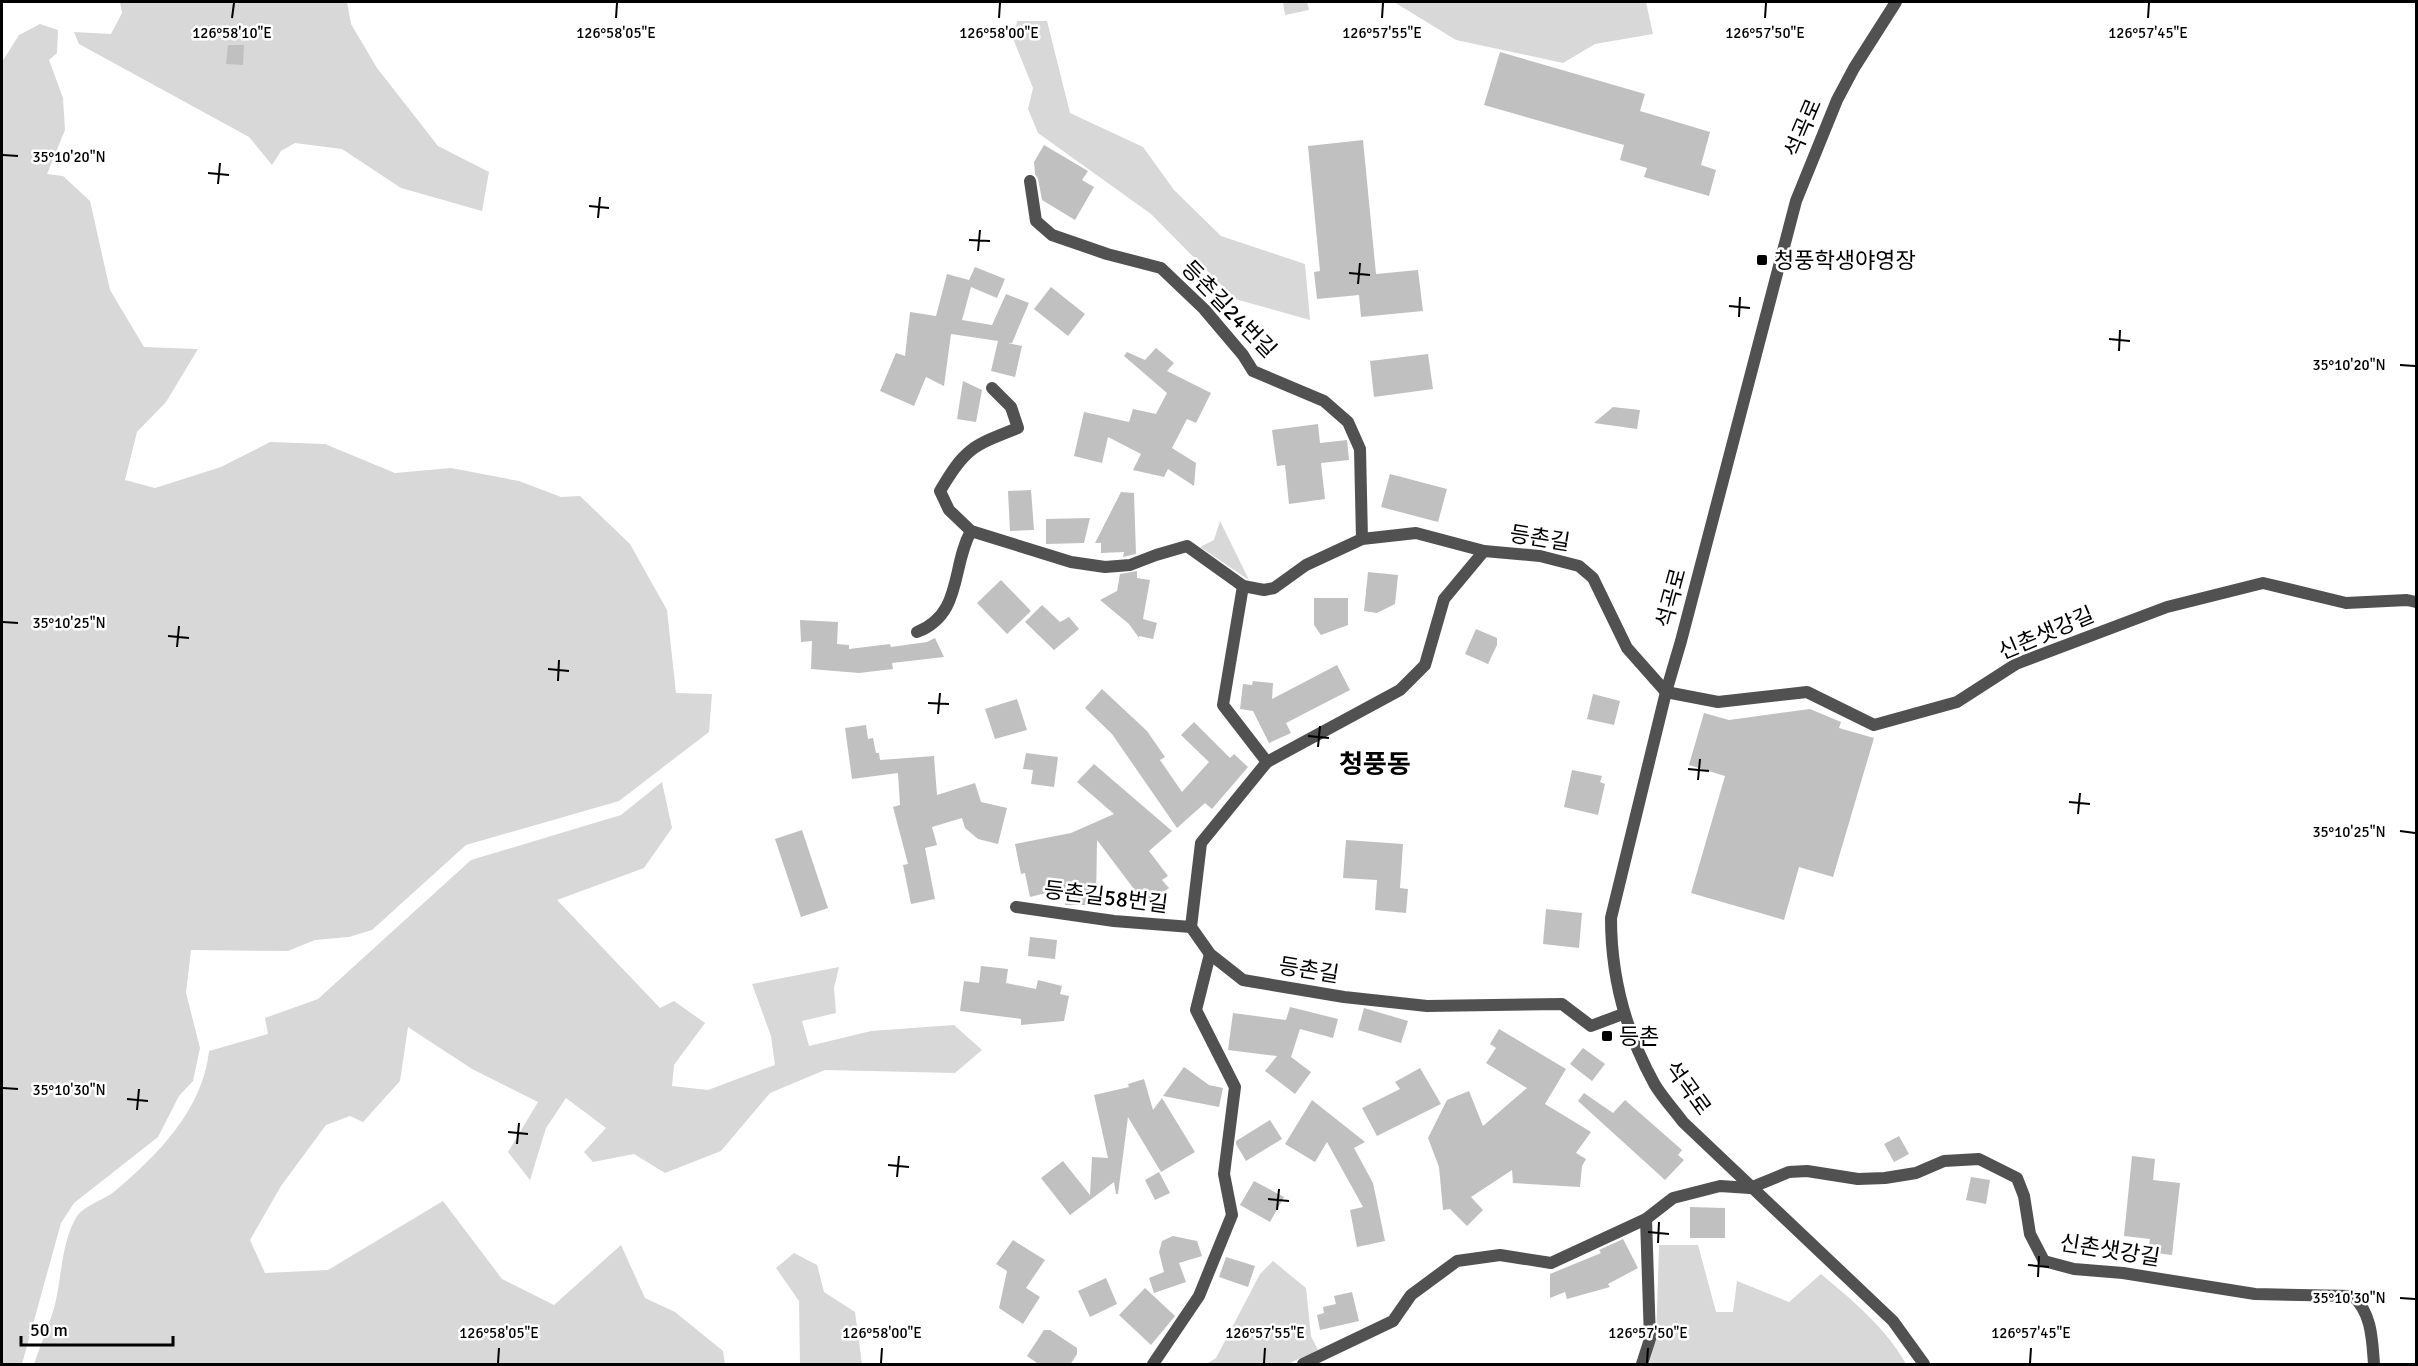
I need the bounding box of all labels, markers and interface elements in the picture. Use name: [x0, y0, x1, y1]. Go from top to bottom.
text: 126°58'10"E: [192, 24, 272, 42]
text: 126°58'05"E: [576, 24, 656, 42]
text: 126°58'00"E: [959, 24, 1039, 42]
text: 126°57'55"E: [1342, 24, 1422, 42]
text: 126°57'50"E: [1725, 24, 1805, 42]
text: 126°57'45"E: [2108, 24, 2188, 42]
street label: 석곡로: [1779, 95, 1827, 161]
text: 35°10'20"N: [32, 148, 106, 166]
place label: 청풍학생야영장: [1774, 247, 1916, 274]
marker: 청풍학생야영장: [1755, 253, 1769, 267]
street label: 등촌길24번길: [1176, 255, 1282, 363]
text: 35°10'20"N: [2312, 356, 2386, 374]
street label: 등촌길: [1508, 520, 1572, 556]
street label: 석곡로: [1650, 565, 1692, 631]
street label: 신촌샛강길: [1994, 601, 2098, 665]
text: 35°10'25"N: [32, 614, 106, 632]
district label: 청풍동: [1339, 749, 1411, 781]
text: 35°10'25"N: [2312, 823, 2386, 841]
street label: 등촌길58번길: [1042, 876, 1170, 918]
street label: 등촌길: [1277, 952, 1341, 988]
place label: 등촌: [1619, 1023, 1659, 1050]
marker: 등촌: [1600, 1029, 1614, 1043]
street label: 석곡로: [1659, 1055, 1717, 1121]
text: 35°10'30"N: [32, 1081, 106, 1099]
street label: 신촌샛강길: [2058, 1229, 2162, 1271]
text: 35°10'30"N: [2312, 1289, 2386, 1307]
scale bar: [21, 1309, 172, 1347]
text: 50 m: [30, 1319, 68, 1341]
text: 126°58'05"E: [459, 1324, 539, 1342]
text: 126°58'00"E: [842, 1324, 922, 1342]
text: 126°57'55"E: [1225, 1324, 1305, 1342]
text: 126°57'50"E: [1608, 1324, 1688, 1342]
text: 126°57'45"E: [1991, 1324, 2071, 1342]

